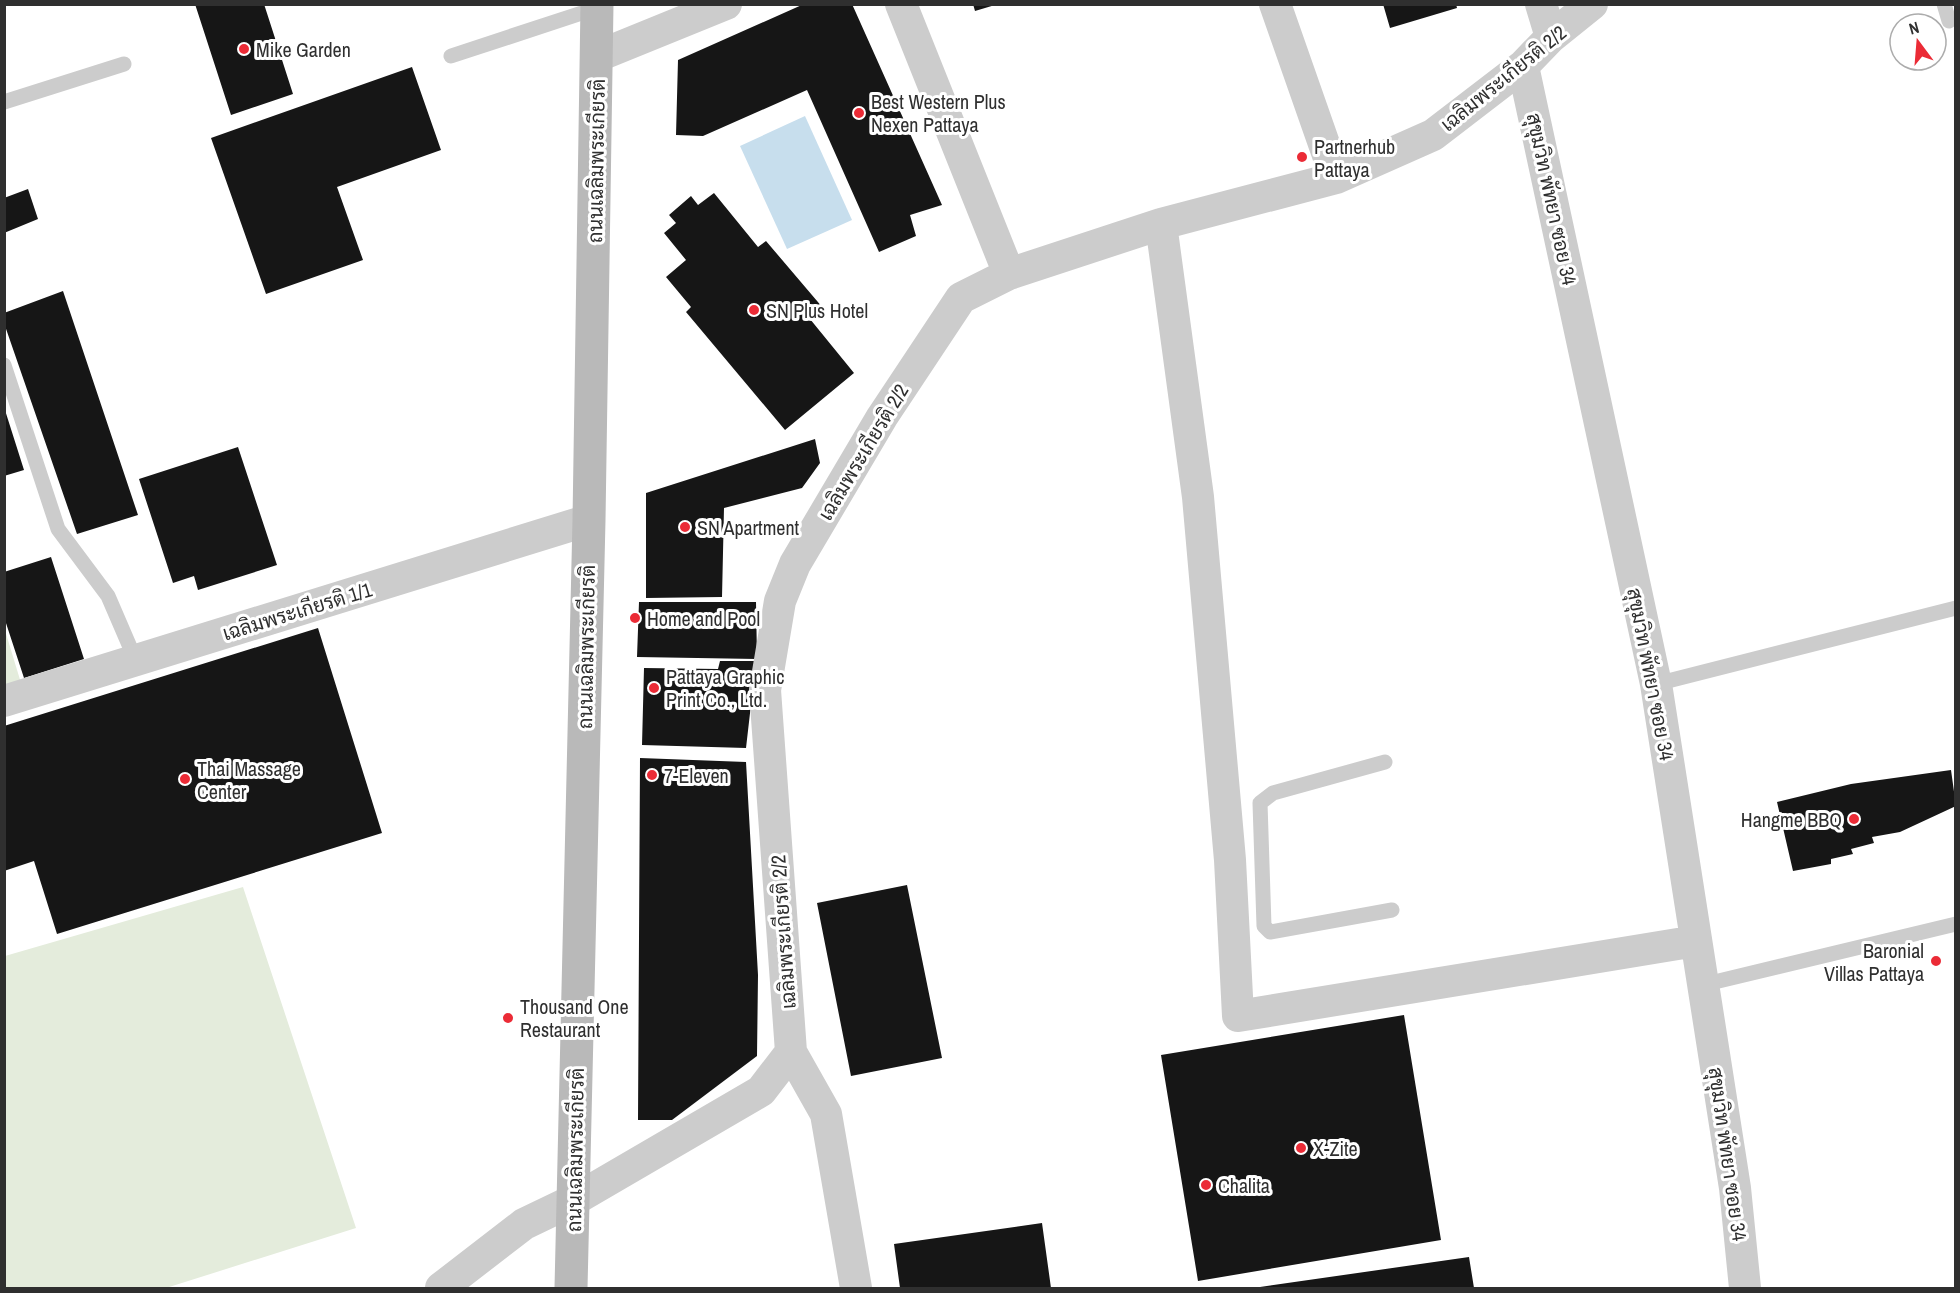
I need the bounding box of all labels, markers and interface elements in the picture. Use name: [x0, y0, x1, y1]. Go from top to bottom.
north arrow: [1888, 12, 1948, 72]
text: N: [1906, 16, 1921, 39]
street label: เฉลิมพระเกียรติ 2/2: [1434, 19, 1572, 137]
place label: Mike Garden: [256, 36, 351, 63]
marker: Mike Garden: [237, 42, 251, 56]
street label: ถนนเฉลิมพระเกียรติ: [581, 79, 611, 243]
place label: Best Western Plus Nexen Pattaya: [871, 88, 1006, 138]
marker: Best Western Plus Nexen Pattaya: [852, 106, 866, 120]
street label: สุขุมวิท พัทยา ซอย 34: [1520, 110, 1583, 288]
place label: Partnerhub Pattaya: [1314, 133, 1395, 183]
marker: Partnerhub Pattaya: [1295, 150, 1309, 164]
place label: SN Plus Hotel: [766, 297, 868, 324]
marker: SN Plus Hotel: [747, 303, 761, 317]
street label: เฉลิมพระเกียรติ 2/2: [812, 379, 914, 525]
place label: SN Apartment: [697, 514, 800, 541]
marker: SN Apartment: [678, 520, 692, 534]
street label: ถนนเฉลิมพระเกียรติ: [571, 565, 601, 729]
street label: เฉลิมพระเกียรติ 1/1: [219, 575, 375, 647]
street label: สุขุมวิท พัทยา ซอย 34: [1620, 585, 1681, 763]
place label: Home and Pool: [647, 605, 760, 632]
marker: Home and Pool: [628, 611, 642, 625]
place label: Pattaya Graphic Print Co., Ltd.: [666, 663, 785, 713]
marker: Pattaya Graphic Print Co., Ltd.: [647, 681, 661, 695]
place label: Thai Massage Center: [197, 755, 301, 805]
place label: 7-Eleven: [664, 762, 729, 789]
marker: 7-Eleven: [645, 768, 659, 782]
marker: Thai Massage Center: [178, 772, 192, 786]
place label: Hangme BBQ: [1741, 806, 1842, 833]
marker: Hangme BBQ: [1847, 812, 1861, 826]
street label: เฉลิมพระเกียรติ 2/2: [764, 854, 802, 1010]
place label: Baronial Villas Pattaya: [1824, 937, 1924, 987]
marker: Baronial Villas Pattaya: [1929, 954, 1943, 968]
place label: Thousand One Restaurant: [520, 993, 629, 1043]
marker: Thousand One Restaurant: [501, 1011, 515, 1025]
street label: สุขุมวิท พัทยา ซอย 34: [1701, 1065, 1754, 1243]
street label: ถนนเฉลิมพระเกียรติ: [560, 1068, 590, 1232]
place label: X-Zite: [1313, 1135, 1358, 1162]
marker: X-Zite: [1294, 1141, 1308, 1155]
place label: Chalita: [1218, 1172, 1270, 1199]
marker: Chalita: [1199, 1178, 1213, 1192]

